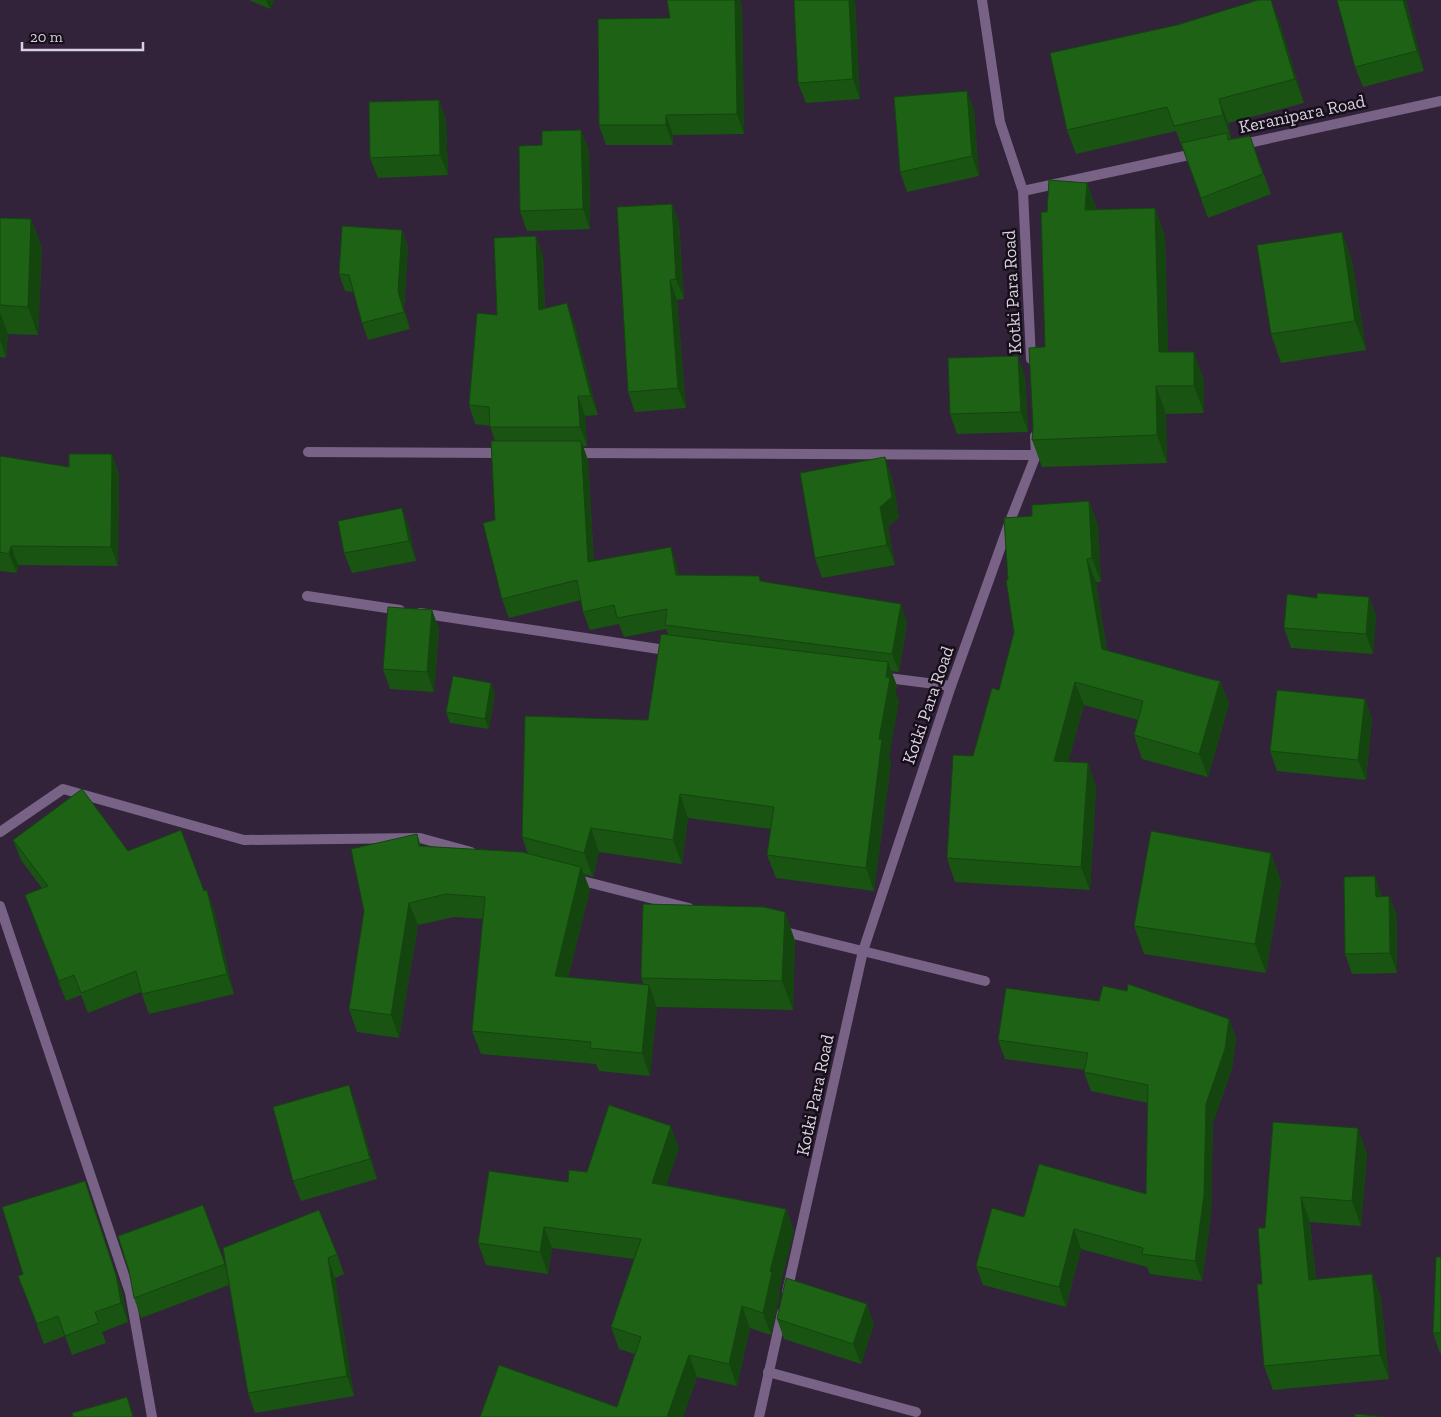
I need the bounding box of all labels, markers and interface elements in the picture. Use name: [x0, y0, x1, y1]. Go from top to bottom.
scale bar: [22, 20, 144, 52]
text: 20 m: [30, 28, 63, 46]
street label: Keranipara Road: [1237, 90, 1367, 138]
street label: Kotki Para Road: [998, 230, 1026, 354]
street label: Kotki Para Road: [897, 643, 959, 767]
street label: Kotki Para Road: [791, 1032, 839, 1158]

